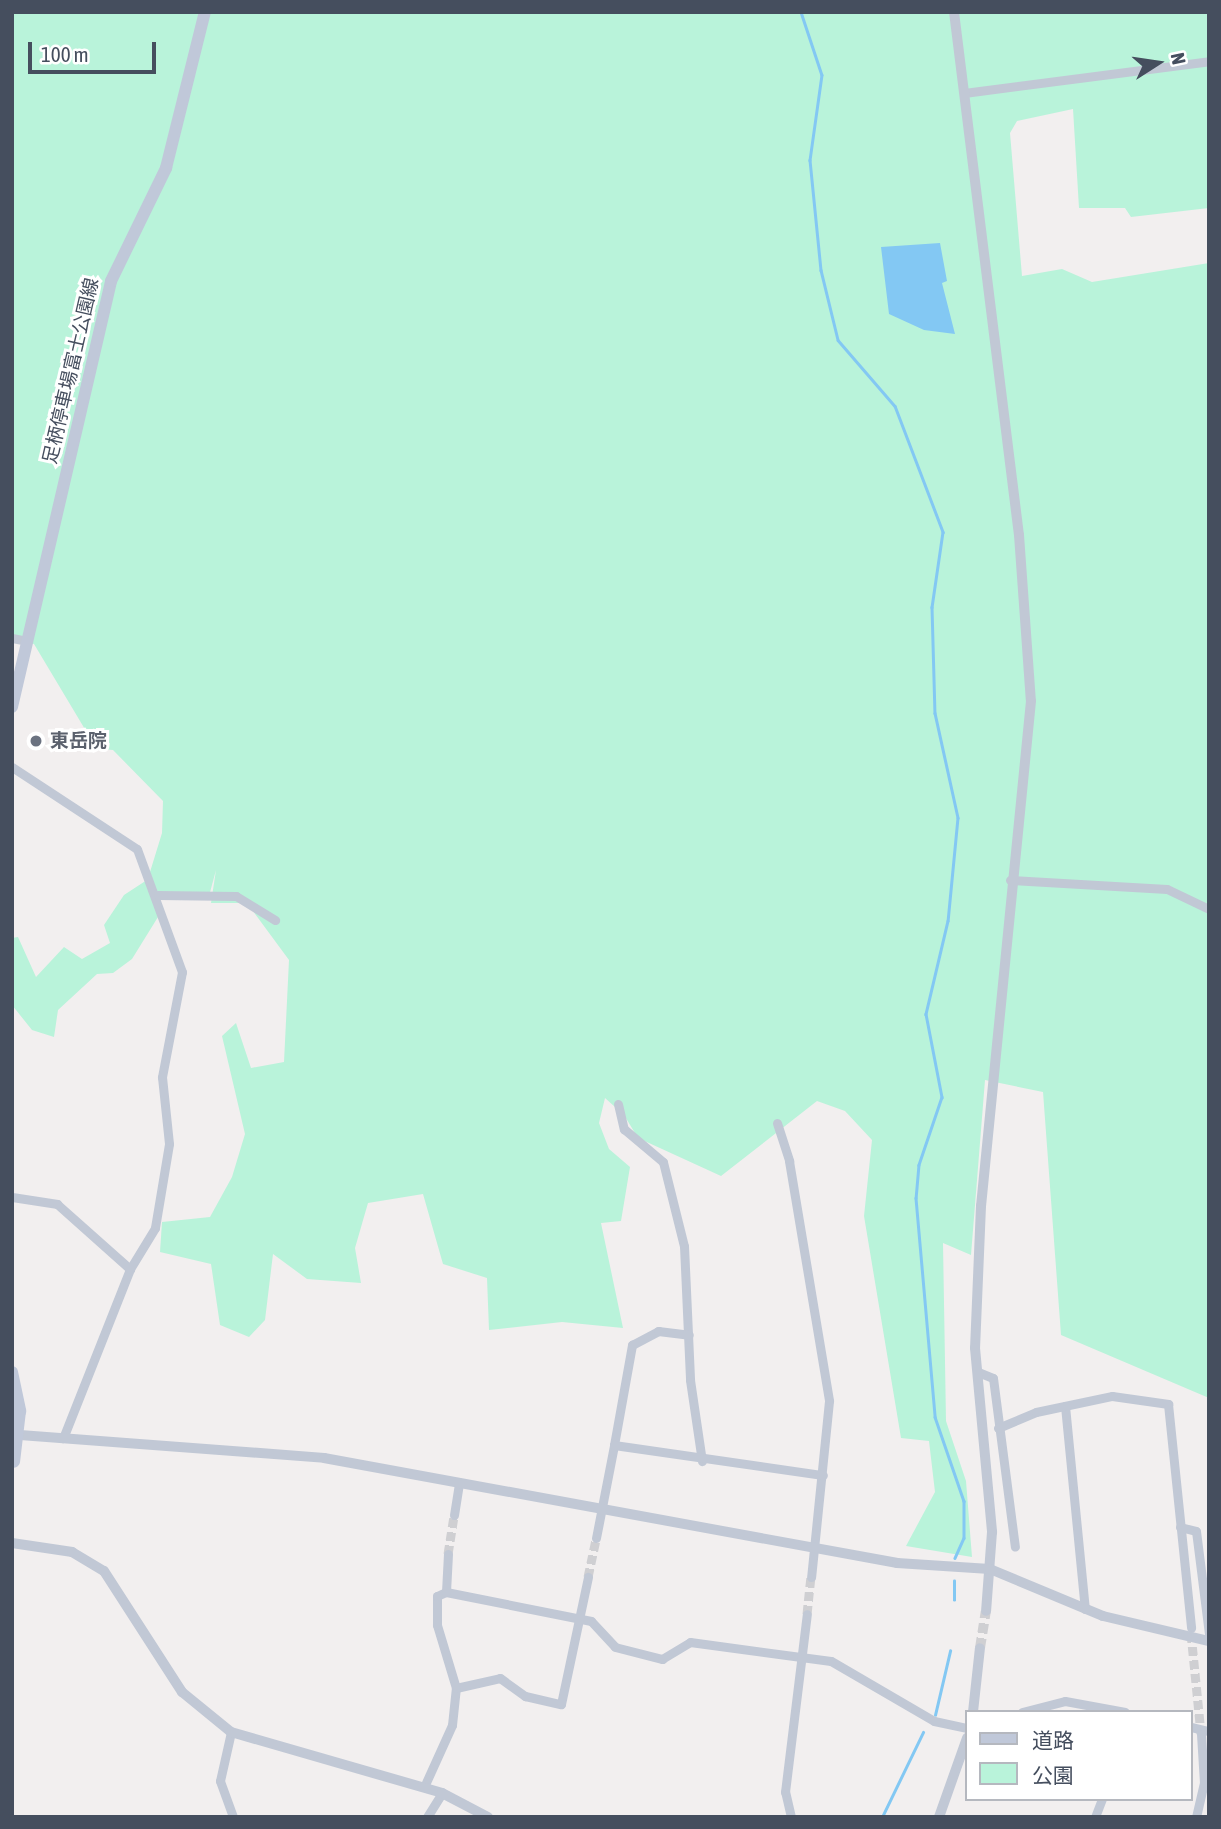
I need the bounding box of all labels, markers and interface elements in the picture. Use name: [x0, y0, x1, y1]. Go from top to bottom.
scale bar: [32, 28, 159, 72]
north arrow: [1123, 28, 1193, 98]
text: 100 m: [41, 42, 89, 66]
text: N: [1167, 51, 1190, 66]
street label: 足柄停車場富士公園線: [39, 276, 103, 466]
place label: 東岳院: [50, 730, 107, 752]
marker: 東岳院: [28, 733, 44, 749]
legend: [965, 1710, 1193, 1801]
text: 道路: [1032, 1728, 1074, 1752]
text: 公園: [1032, 1763, 1074, 1787]

